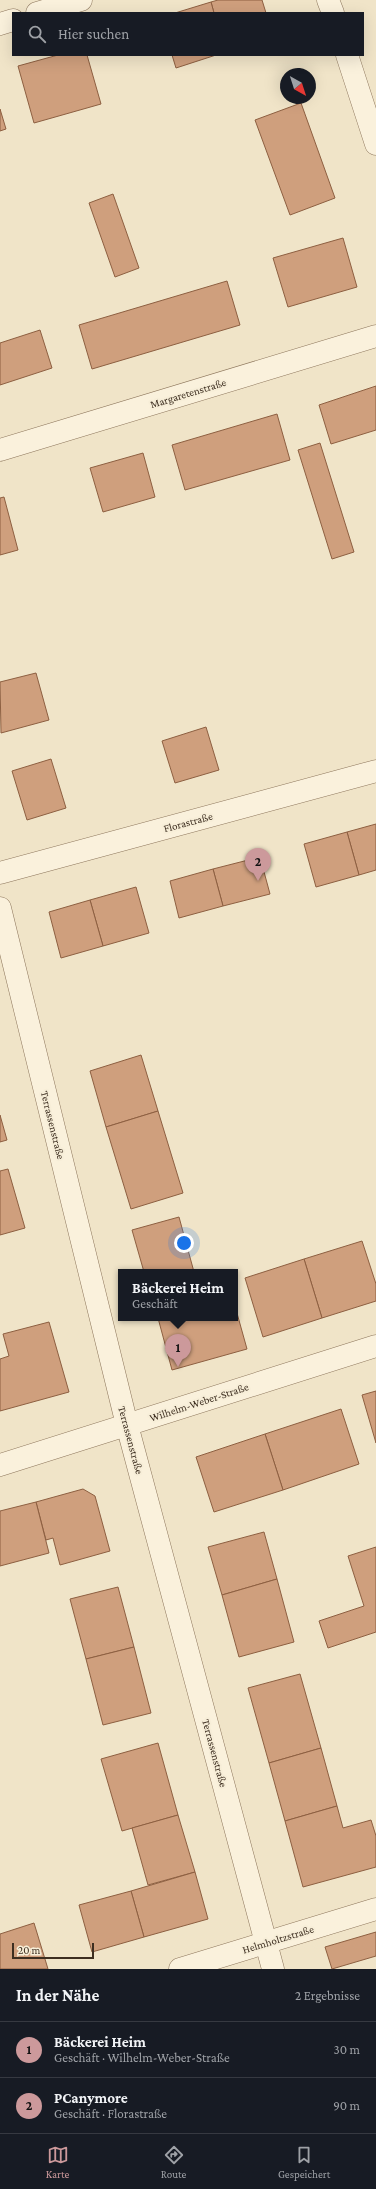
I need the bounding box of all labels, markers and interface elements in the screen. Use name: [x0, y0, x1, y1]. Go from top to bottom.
search box: [12, 12, 364, 56]
icon: search: [26, 23, 48, 45]
text: Hier suchen: [58, 26, 129, 42]
north arrow: [280, 68, 316, 104]
street label: Margaretenstraße: [149, 376, 228, 411]
street label: Florastraße: [162, 810, 214, 834]
pin: 2: [245, 848, 271, 881]
street label: Terrassenstraße: [39, 1090, 67, 1161]
your location: [174, 1233, 194, 1253]
popup: [118, 1269, 238, 1321]
text: Bäckerei Heim: [132, 1280, 224, 1296]
text: Geschäft: [132, 1296, 178, 1311]
pin: 1: [165, 1334, 191, 1367]
street label: Wilhelm-Weber-Straße: [148, 1380, 250, 1424]
street label: Terrassenstraße: [116, 1405, 146, 1476]
street label: Terrassenstraße: [200, 1718, 230, 1789]
street label: Helmholtzstraße: [241, 1922, 315, 1956]
scale bar: [12, 1941, 94, 1960]
text: 20 m: [18, 1944, 40, 1956]
text: In der Nähe: [16, 1986, 99, 2005]
text: 2 Ergebnisse: [295, 1988, 360, 2003]
text: Bäckerei Heim: [54, 2034, 146, 2050]
text: 1: [27, 2042, 31, 2057]
text: 30 m: [334, 2042, 360, 2057]
text: Geschäft · Wilhelm-Weber-Straße: [54, 2050, 230, 2065]
text: PCanymore: [54, 2090, 128, 2106]
text: 2: [26, 2098, 32, 2113]
text: 90 m: [333, 2098, 360, 2113]
text: Geschäft · Florastraße: [54, 2106, 167, 2121]
tab: Karte: [46, 2144, 69, 2180]
tab: Route: [161, 2144, 186, 2180]
tab: Gespeichert: [278, 2144, 330, 2180]

